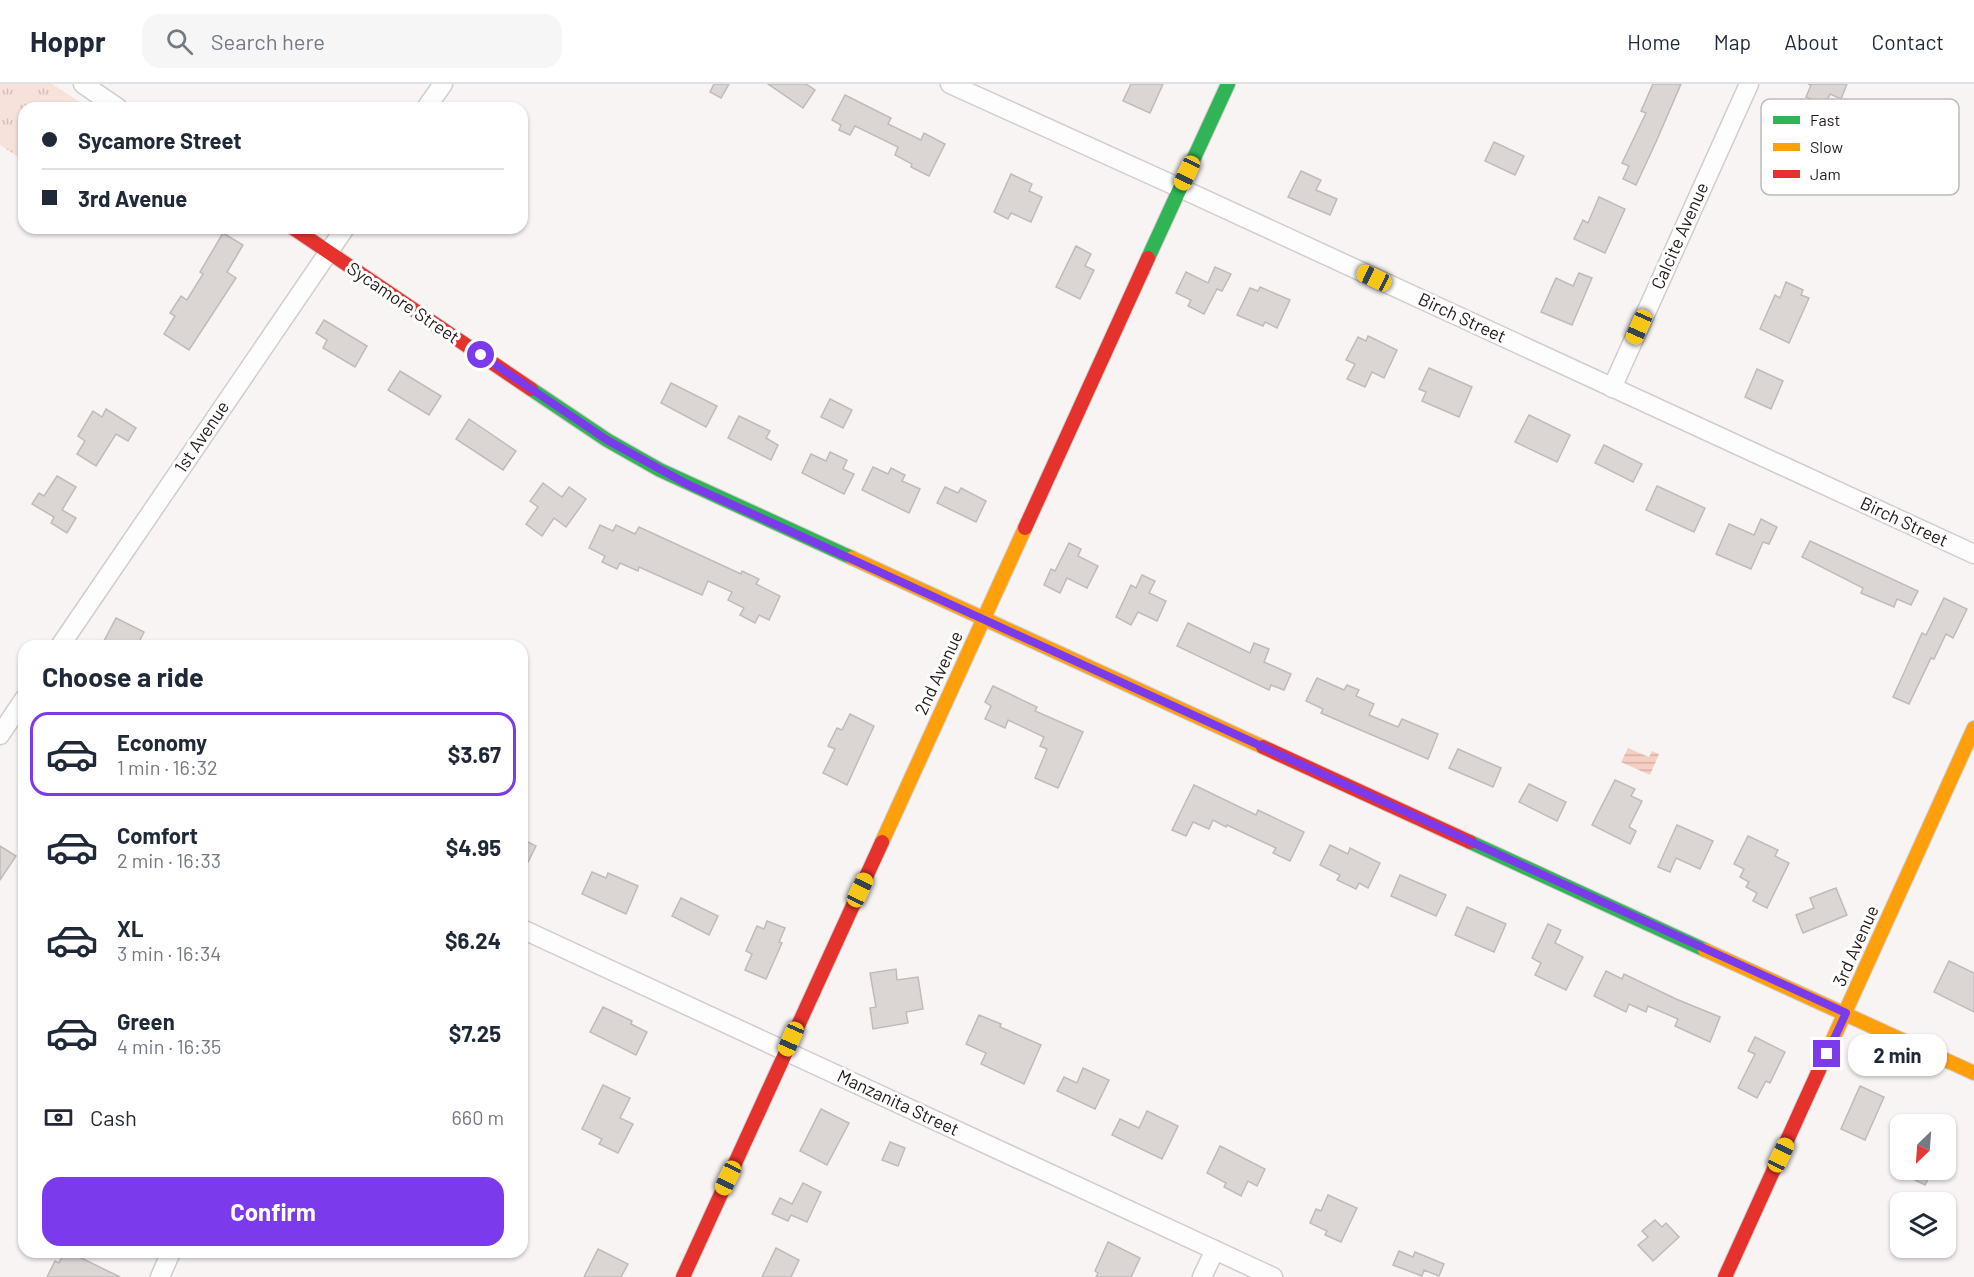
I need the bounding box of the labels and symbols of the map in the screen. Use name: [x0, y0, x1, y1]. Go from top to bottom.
legend: [1761, 99, 1959, 195]
text: Fast: [1810, 110, 1840, 129]
text: Slow: [1810, 137, 1843, 156]
car: [1171, 153, 1203, 193]
text: Jam: [1810, 164, 1841, 183]
street label: Calcite Avenue: [1646, 179, 1712, 292]
street label: Sycamore Street: [343, 257, 464, 348]
car: [1354, 262, 1394, 294]
street label: Birch Street: [1415, 287, 1510, 347]
car: [1623, 307, 1655, 347]
route start: [467, 341, 494, 368]
street label: 1st Avenue: [169, 396, 233, 477]
street label: Birch Street: [1857, 491, 1952, 551]
street label: 2nd Avenue: [909, 627, 967, 718]
car: [844, 870, 876, 910]
street label: 3rd Avenue: [1827, 902, 1883, 990]
car: [775, 1019, 807, 1059]
callout: 2 min: [1848, 1033, 1947, 1075]
route end: [1813, 1040, 1840, 1067]
street label: Manzanita Street: [834, 1064, 963, 1140]
north arrow: [1890, 1114, 1956, 1180]
car: [1765, 1135, 1797, 1175]
car: [712, 1158, 744, 1198]

